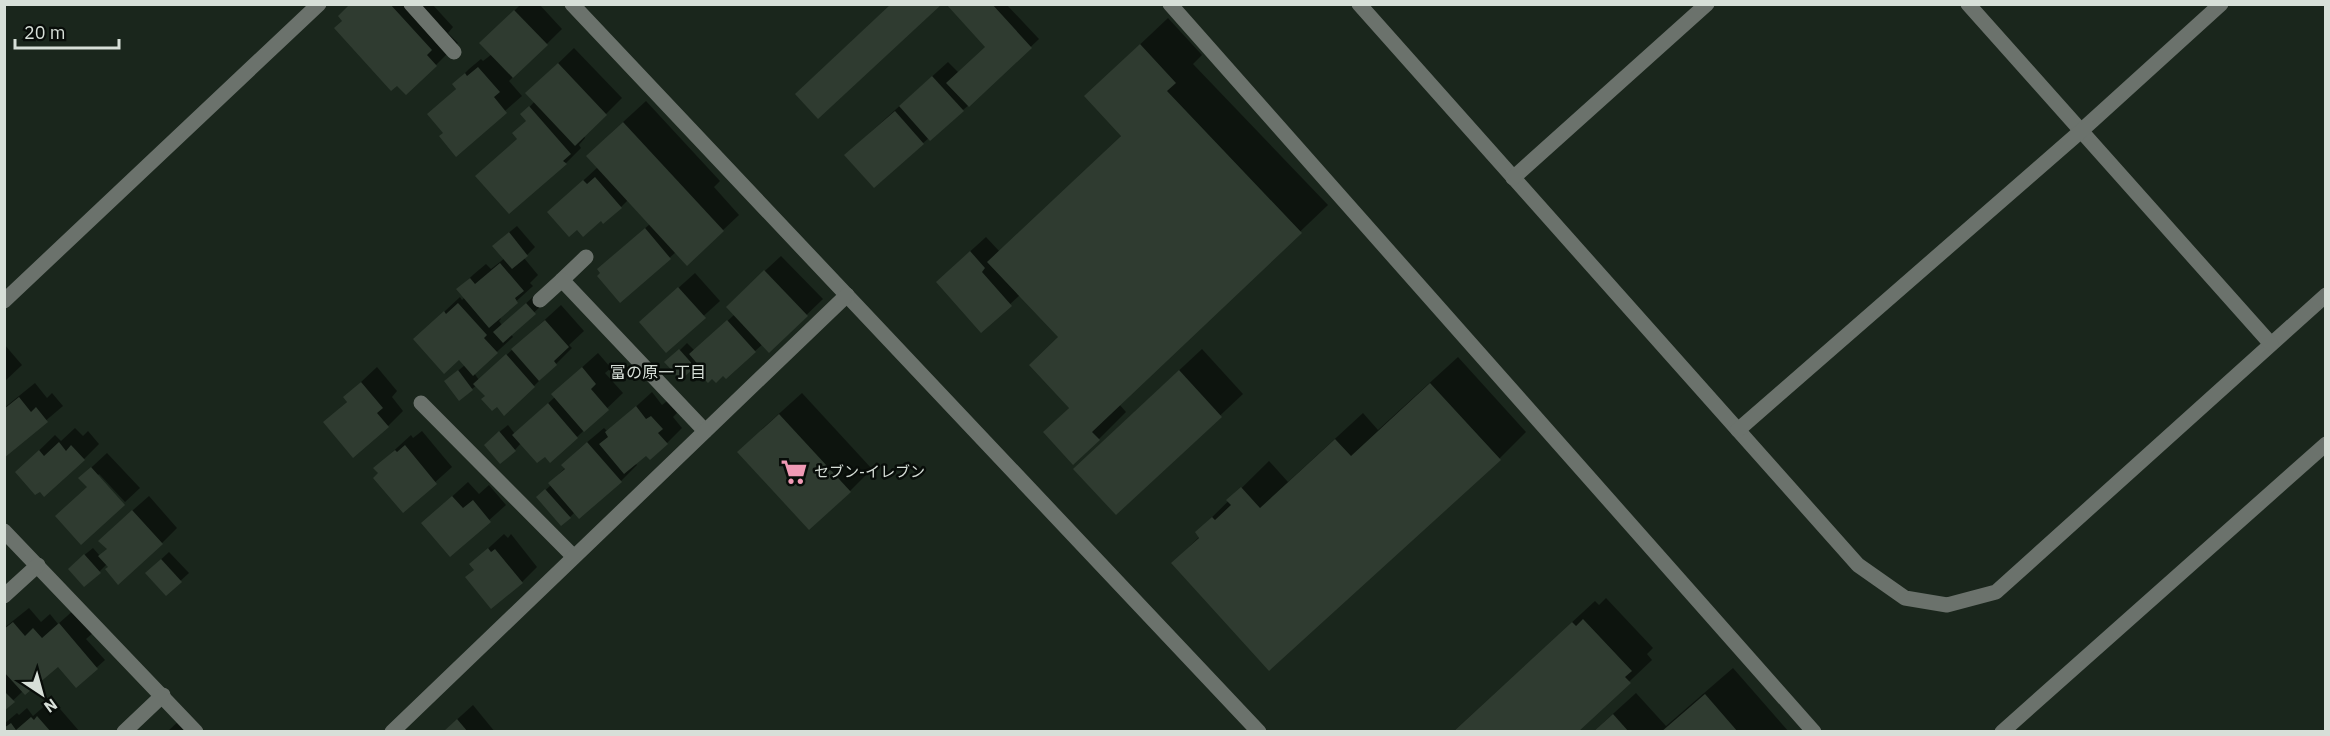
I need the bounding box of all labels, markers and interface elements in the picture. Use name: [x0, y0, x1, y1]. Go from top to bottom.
scale bar: [15, 12, 118, 50]
text: 20 m: [24, 21, 66, 44]
district label: 富の原一丁目: [610, 362, 706, 382]
supermarket icon: セブン-イレブン: [779, 457, 809, 487]
place label: セブン-イレブン: [814, 462, 925, 481]
north arrow: [12, 664, 72, 724]
text: N: [40, 695, 61, 718]

